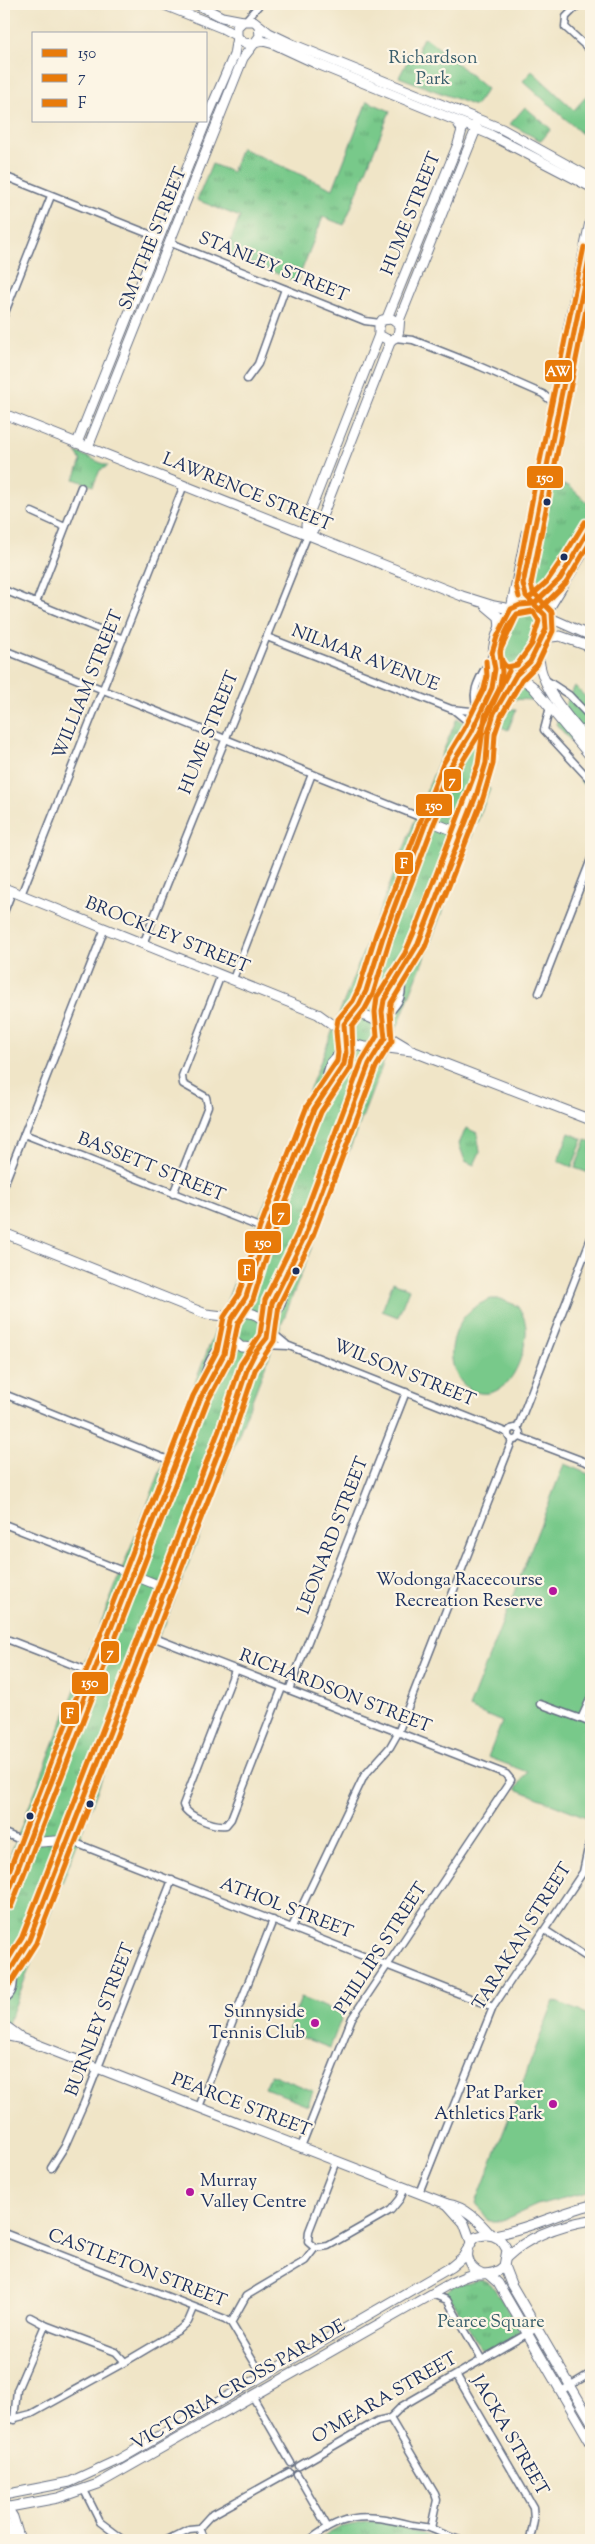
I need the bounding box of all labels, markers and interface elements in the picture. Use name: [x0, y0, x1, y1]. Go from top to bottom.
legend: [32, 32, 208, 122]
text: 150: [78, 44, 96, 65]
park label: Richardson Park: [388, 46, 478, 93]
text: 7: [78, 68, 86, 89]
text: F: [78, 94, 87, 115]
street label: HUME STREET: [375, 148, 449, 280]
street label: SMYTHE STREET: [113, 163, 195, 314]
street label: STANLEY STREET: [194, 226, 352, 310]
line badge: AW: [544, 359, 573, 383]
text: AW: [546, 363, 571, 383]
street label: LAWRENCE STREET: [158, 447, 336, 539]
line badge: 150: [526, 465, 564, 489]
text: 150: [537, 469, 554, 489]
unlabelled marker: [542, 497, 552, 507]
unlabelled marker: [559, 552, 569, 562]
street label: WILLIAM STREET: [47, 606, 131, 764]
street label: NILMAR AVENUE: [287, 619, 443, 699]
street label: HUME STREET: [173, 667, 247, 799]
line badge: 7: [443, 768, 462, 792]
text: 7: [448, 772, 456, 792]
line badge: 150: [415, 793, 453, 817]
text: 150: [426, 797, 443, 817]
line badge: F: [394, 851, 414, 875]
text: F: [400, 855, 408, 875]
street label: BROCKLEY STREET: [81, 891, 254, 981]
street label: BASSETT STREET: [73, 1126, 229, 1210]
line badge: 7: [271, 1202, 291, 1226]
text: 7: [277, 1206, 285, 1226]
line badge: 150: [244, 1230, 282, 1254]
text: 150: [255, 1234, 272, 1254]
line badge: F: [237, 1258, 256, 1282]
text: F: [243, 1262, 251, 1282]
unlabelled marker: [291, 1266, 301, 1276]
street label: WILSON STREET: [329, 1334, 479, 1415]
street label: LEONARD STREET: [292, 1453, 376, 1619]
place label: Wodonga Racecourse Recreation Reserve: [376, 1568, 543, 1615]
marker: Wodonga Racecourse Recreation Reserve: [547, 1585, 559, 1597]
line badge: 7: [100, 1640, 120, 1664]
street label: RICHARDSON STREET: [235, 1643, 435, 1741]
text: 7: [106, 1644, 114, 1664]
line badge: 150: [71, 1671, 109, 1695]
text: 150: [82, 1674, 99, 1694]
line badge: F: [60, 1701, 80, 1725]
text: F: [66, 1705, 74, 1725]
unlabelled marker: [85, 1799, 95, 1809]
unlabelled marker: [25, 1811, 35, 1821]
street label: TARAKAN STREET: [467, 1858, 579, 2016]
street label: ATHOL STREET: [216, 1872, 357, 1946]
street label: PHILLIPS STREET: [329, 1877, 435, 2020]
street label: BURNLEY STREET: [60, 1939, 142, 2100]
place label: Sunnyside Tennis Club: [209, 2000, 305, 2047]
marker: Sunnyside Tennis Club: [309, 2017, 321, 2029]
street label: PEARCE STREET: [167, 2067, 315, 2145]
place label: Pat Parker Athletics Park: [434, 2081, 543, 2128]
marker: Pat Parker Athletics Park: [547, 2098, 559, 2110]
place label: Murray Valley Centre: [200, 2169, 307, 2216]
marker: Murray Valley Centre: [184, 2186, 196, 2198]
street label: CASTLETON STREET: [44, 2223, 231, 2315]
park label: Pearce Square: [437, 2310, 545, 2336]
street label: VICTORIA CROSS PARADE: [127, 2314, 351, 2458]
street label: O'MEARA STREET: [307, 2347, 463, 2451]
street label: JACKA STREET: [463, 2370, 554, 2502]

